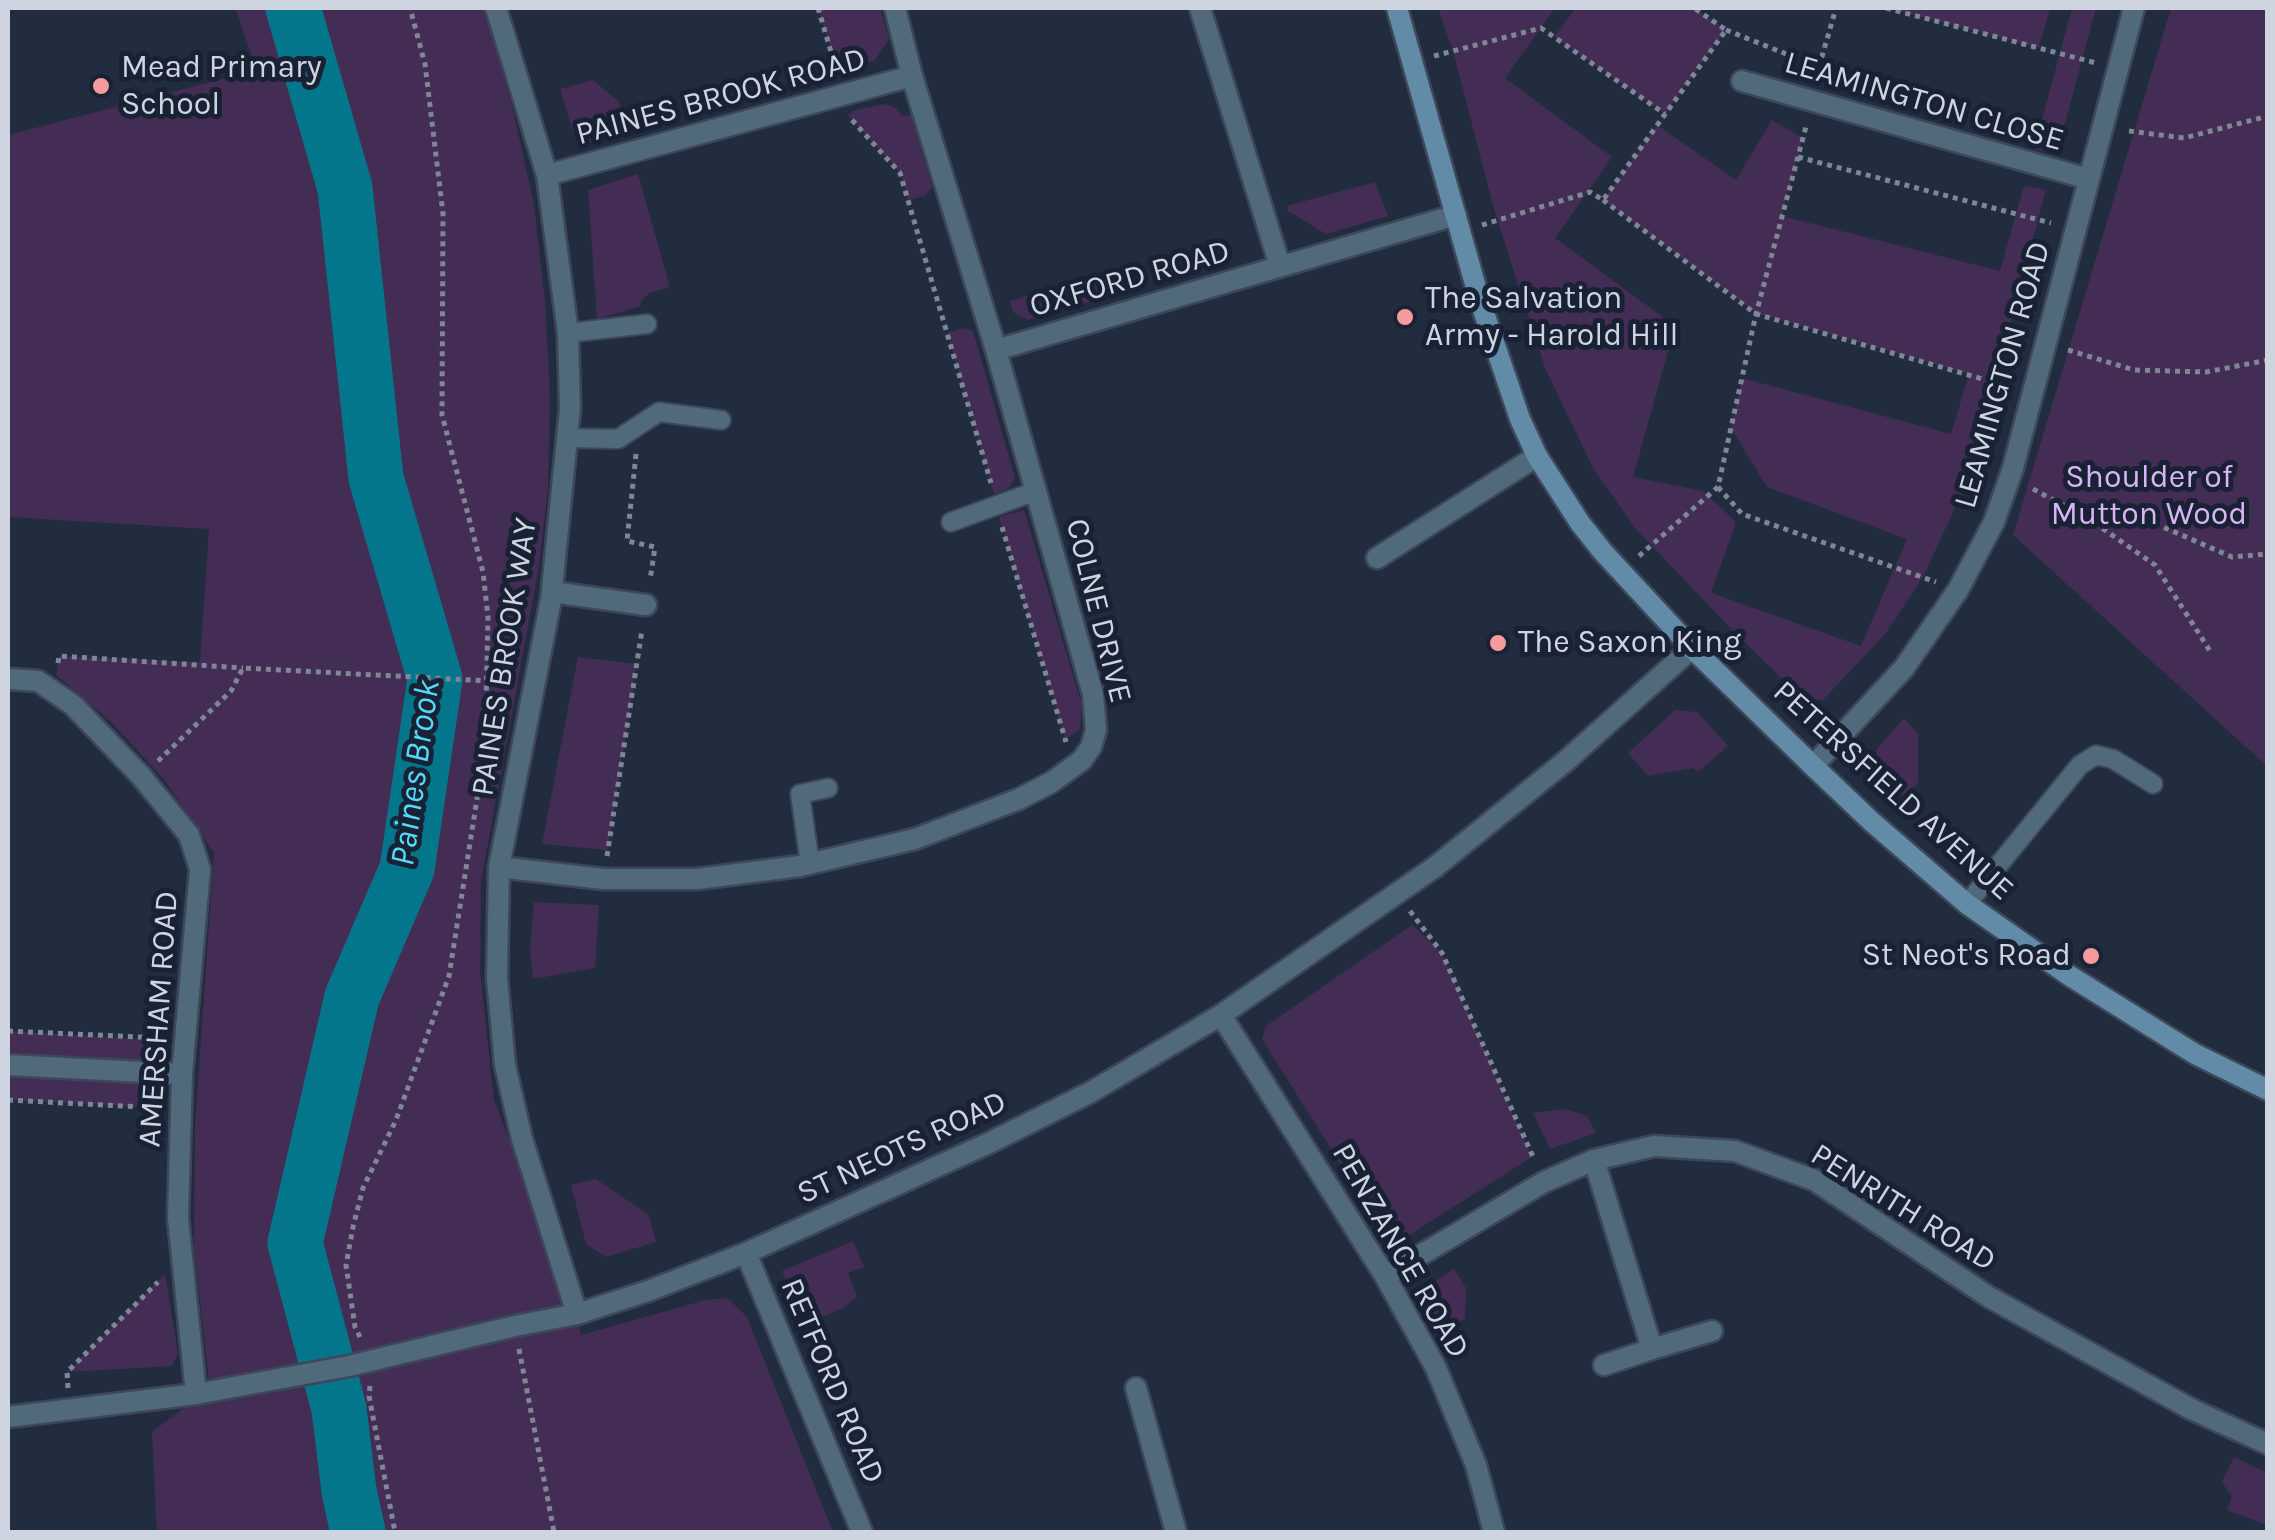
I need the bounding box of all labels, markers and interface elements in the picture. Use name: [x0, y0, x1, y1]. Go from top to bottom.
street label: PAINES BROOK ROAD: [572, 40, 870, 154]
street label: LEAMINGTON CLOSE: [1780, 44, 2068, 160]
place label: Mead Primary School: [121, 49, 322, 124]
marker: Mead Primary School: [90, 75, 112, 97]
street label: OXFORD ROAD: [1026, 232, 1234, 326]
street label: LEAMINGTON ROAD: [1947, 237, 2059, 513]
place label: The Salvation Army - Harold Hill: [1425, 280, 1679, 355]
marker: The Salvation Army - Harold Hill: [1394, 306, 1416, 328]
park label: Shoulder of Mutton Wood: [2051, 459, 2247, 534]
street label: PAINES BROOK WAY: [464, 515, 546, 799]
street label: COLNE DRIVE: [1057, 515, 1139, 707]
place label: The Saxon King: [1518, 624, 1741, 662]
marker: The Saxon King: [1487, 632, 1509, 654]
street label: PETERSFIELD AVENUE: [1765, 673, 2021, 909]
water label: Paines Brook: [382, 677, 450, 869]
street label: AMERSHAM ROAD: [131, 890, 187, 1148]
place label: St Neot's Road: [1862, 937, 2071, 975]
marker: St Neot's Road: [2080, 945, 2102, 967]
street label: ST NEOTS ROAD: [791, 1083, 1013, 1213]
street label: PENRITH ROAD: [1803, 1136, 2003, 1280]
street label: PENZANCE ROAD: [1323, 1137, 1477, 1365]
street label: RETFORD ROAD: [772, 1273, 892, 1489]

